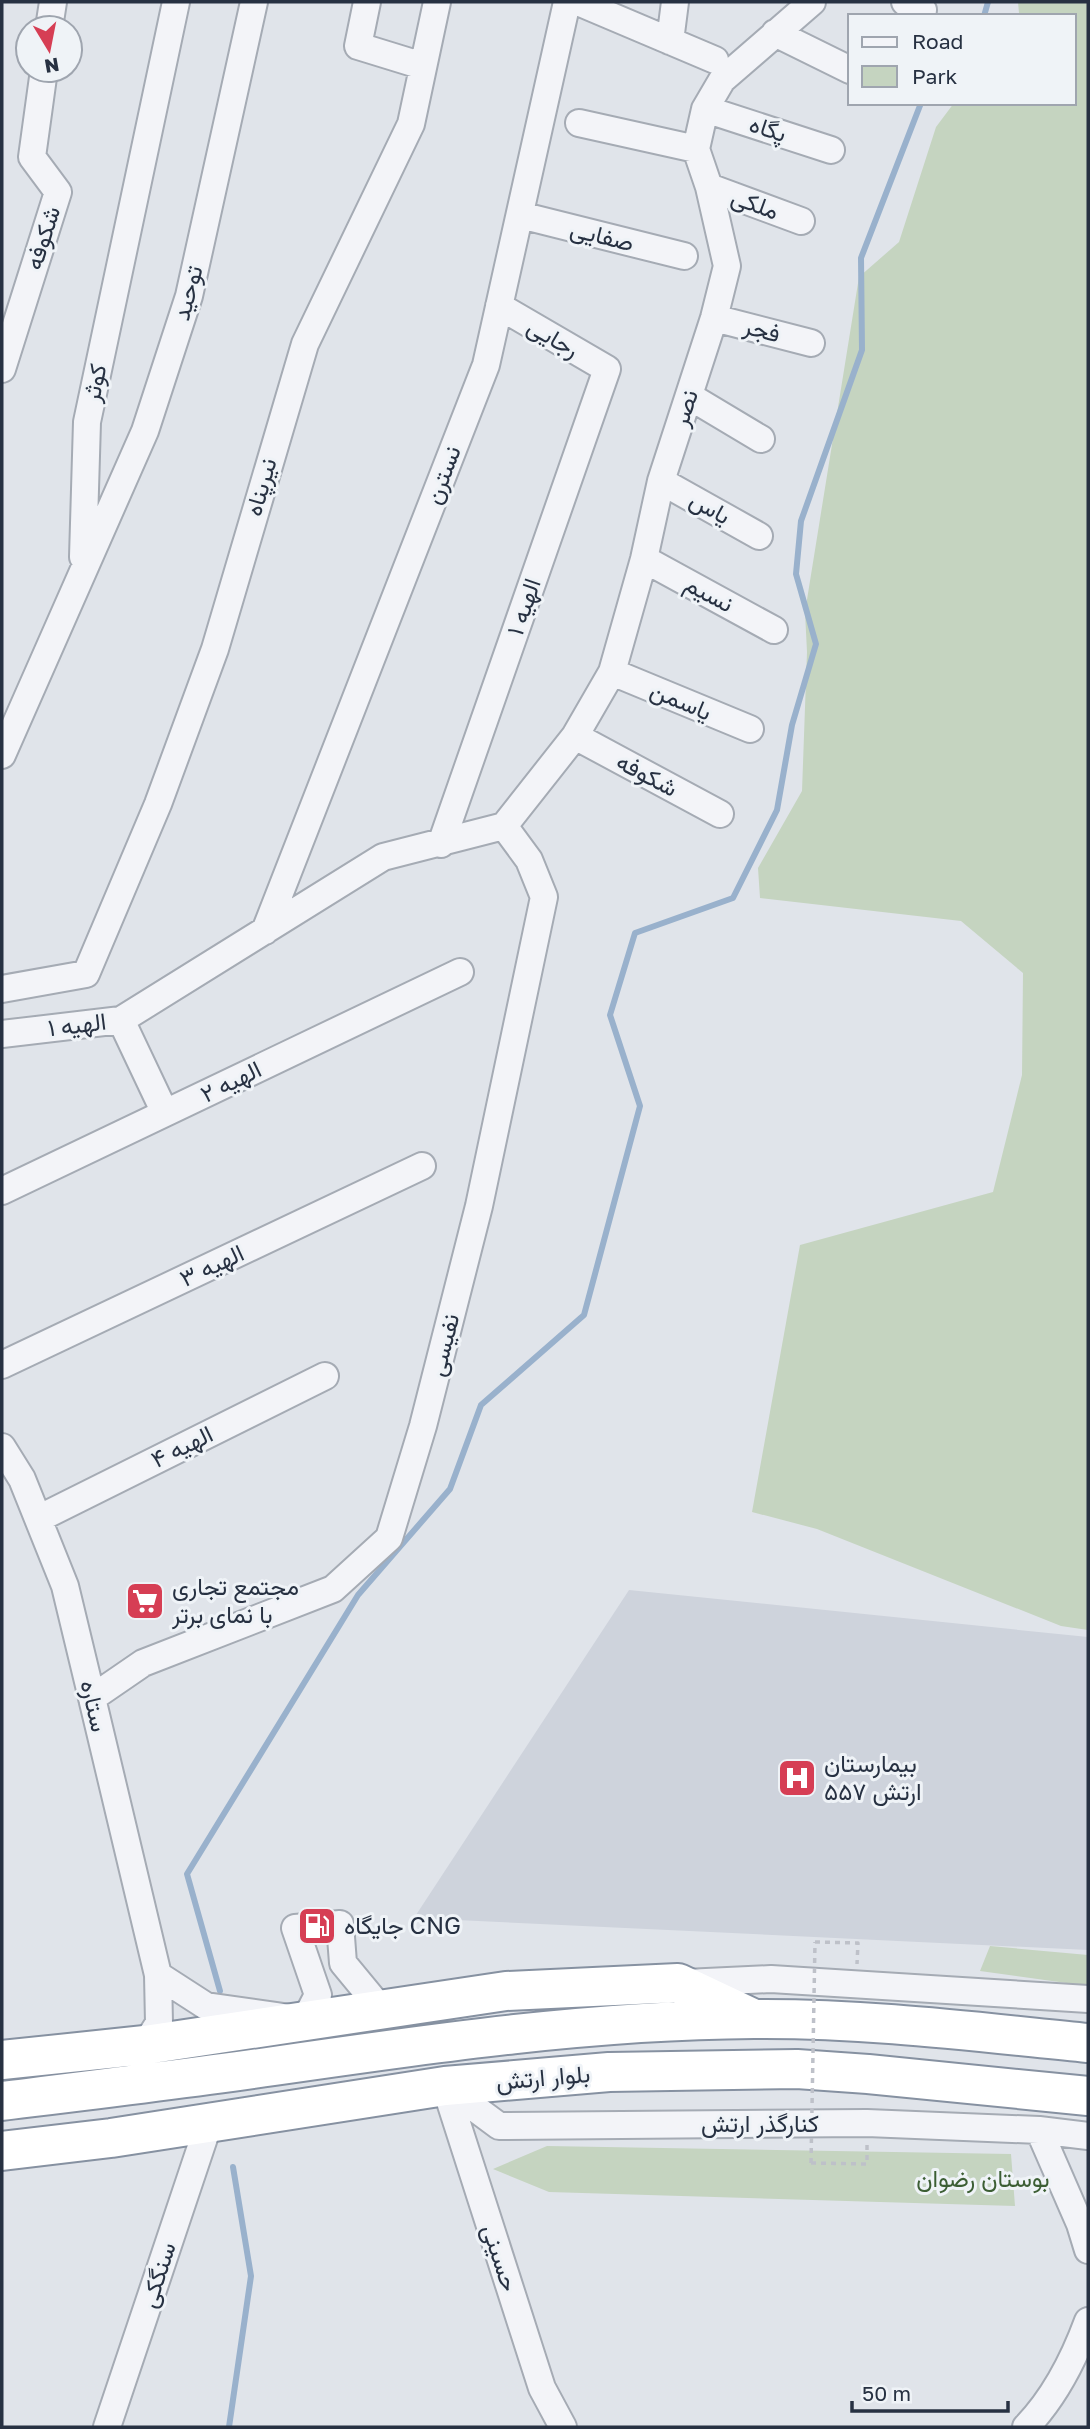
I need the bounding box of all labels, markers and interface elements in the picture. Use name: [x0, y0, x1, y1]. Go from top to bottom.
north arrow: [14, 14, 84, 84]
legend: [848, 14, 1076, 105]
text: Road: [912, 28, 963, 54]
text: N: [43, 54, 61, 79]
text: Park: [912, 63, 958, 89]
street label: پگاه: [745, 108, 791, 150]
street label: ملکی: [728, 181, 783, 225]
street label: شکوفه: [18, 202, 67, 274]
street label: صفایی: [567, 213, 637, 257]
street label: توحید: [165, 262, 210, 324]
street label: رجایی: [522, 310, 585, 365]
street label: فجر: [739, 310, 784, 349]
street label: کوثر: [75, 361, 114, 406]
street label: نصر: [664, 386, 705, 431]
street label: نسترن: [417, 441, 468, 509]
street label: نیرپناه: [238, 454, 284, 520]
street label: یاس: [685, 484, 736, 530]
street label: نسیم: [679, 568, 739, 620]
street label: الهیه ۱: [499, 574, 548, 640]
street label: یاسمن: [646, 674, 717, 726]
street label: شکوفه: [611, 746, 683, 804]
street label: الهیه ۱: [46, 1006, 108, 1043]
street label: الهیه ۲: [195, 1054, 266, 1110]
street label: الهیه ۳: [175, 1237, 249, 1294]
street label: نفیسی: [421, 1310, 465, 1379]
street label: الهیه ۴: [146, 1418, 218, 1475]
place label: مجتمع تجاری با نمای برتر: [171, 1571, 299, 1630]
supermarket icon: مجتمع تجاری با نمای برتر: [124, 1580, 166, 1622]
street label: ستاره: [74, 1677, 115, 1735]
place label: بیمارستان ۵۵۷ ارتش: [824, 1748, 922, 1807]
hospital icon: بیمارستان ۵۵۷ ارتش: [776, 1757, 818, 1799]
fuel station icon: جایگاه CNG: [296, 1905, 338, 1947]
place label: جایگاه CNG: [344, 1910, 461, 1940]
street label: بلوار ارتش: [495, 2058, 591, 2097]
street label: کنارگذر ارتش: [701, 2108, 819, 2139]
park label: بوستان رضوان: [916, 2163, 1050, 2194]
street label: حسینی: [476, 2220, 526, 2295]
street label: سنگکی: [132, 2238, 182, 2311]
scale bar: [852, 2370, 1008, 2414]
text: 50 m: [862, 2380, 911, 2406]

